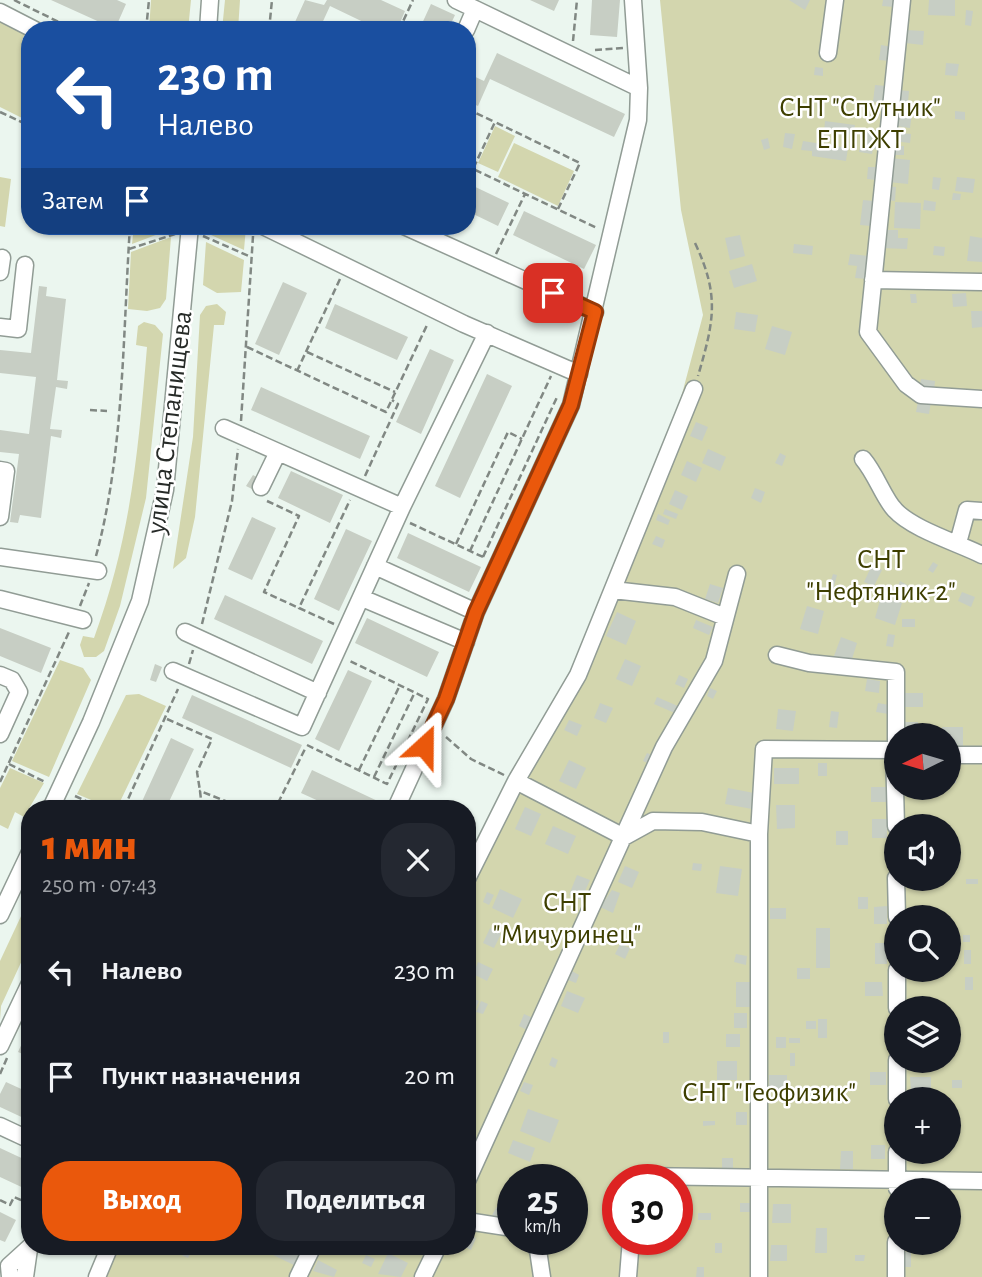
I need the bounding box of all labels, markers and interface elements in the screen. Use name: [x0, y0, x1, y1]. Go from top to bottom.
icon: left: [42, 49, 133, 140]
text: 230 m: [157, 51, 274, 100]
park label: СНТ "Спутник" ЕППЖТ: [779, 94, 941, 154]
text: Налево: [157, 109, 254, 141]
icon: arrive: [118, 182, 156, 220]
text: Затем: [42, 188, 104, 214]
pin: [523, 263, 583, 323]
icon: arrive: [534, 274, 572, 312]
street label: улица Степанищева: [142, 309, 198, 536]
park label: СНТ "Нефтяник-2": [806, 546, 956, 606]
position arrow: [387, 709, 461, 783]
north arrow: [884, 723, 961, 800]
map controls: [884, 723, 961, 1255]
button: sound: [884, 814, 961, 891]
button: close: [381, 823, 455, 897]
text: 1 мин: [42, 825, 137, 867]
text: 250 m · 07:43: [42, 874, 157, 897]
park label: СНТ "Мичуринец": [493, 889, 641, 949]
button: search: [884, 905, 961, 982]
icon: left: [42, 953, 80, 991]
text: Налево: [101, 958, 182, 984]
text: 230 m: [394, 958, 455, 984]
button: layers: [884, 996, 961, 1073]
icon: arrive: [42, 1058, 80, 1096]
text: Пункт назначения: [101, 1063, 301, 1089]
text: 20 m: [404, 1063, 455, 1089]
park label: СНТ "Геофизик": [682, 1079, 856, 1107]
button: +: [884, 1087, 961, 1164]
button: Выход: [42, 1161, 242, 1241]
button: Поделиться: [256, 1161, 455, 1241]
speed limit sign: 30: [602, 1164, 693, 1255]
button: −: [884, 1178, 961, 1255]
text: 25: [527, 1183, 558, 1218]
text: km/h: [524, 1218, 561, 1236]

